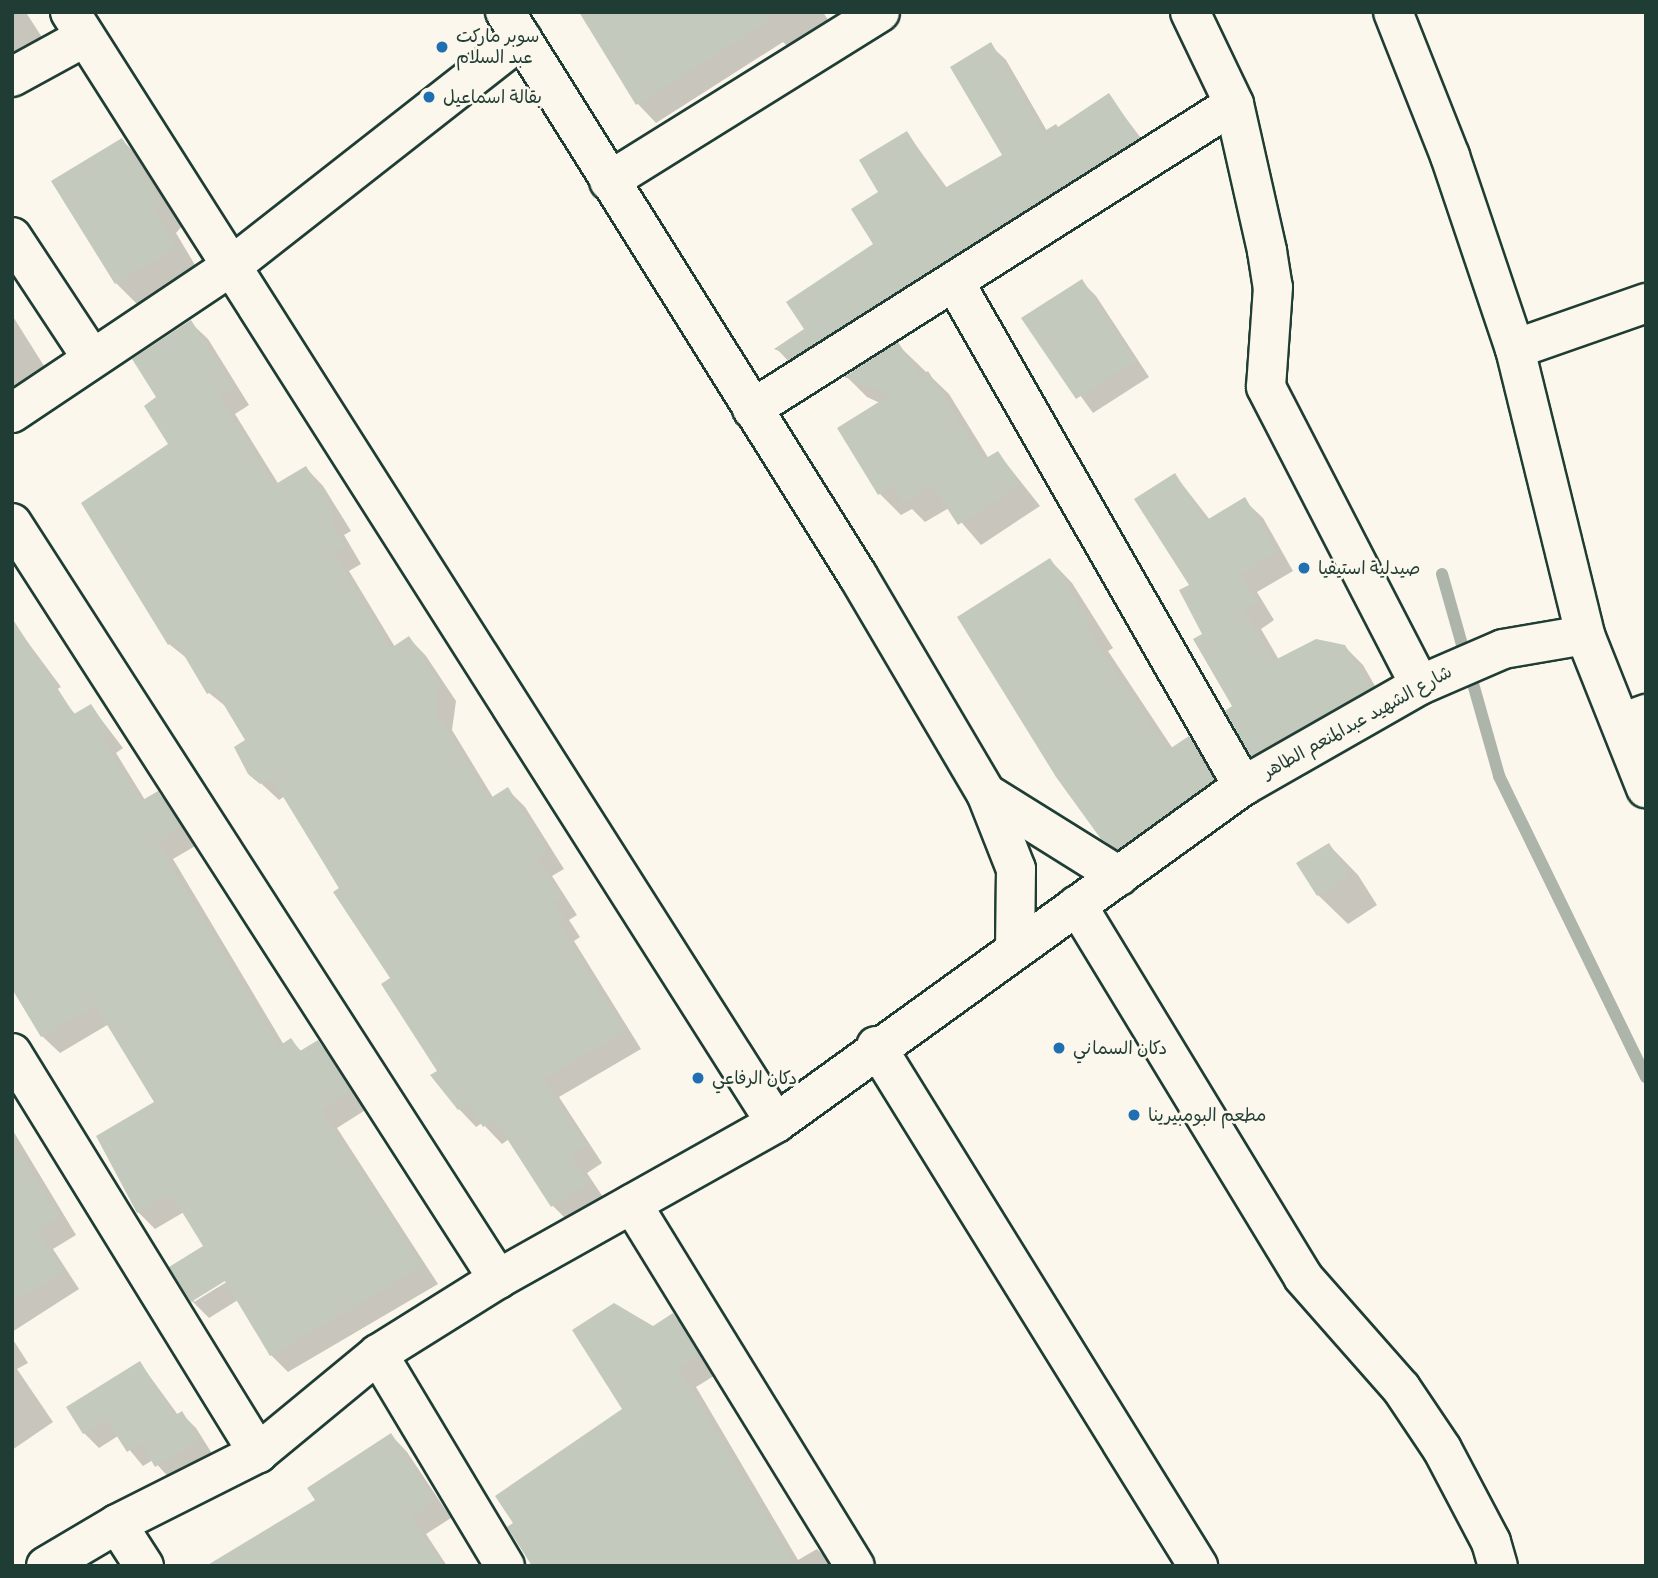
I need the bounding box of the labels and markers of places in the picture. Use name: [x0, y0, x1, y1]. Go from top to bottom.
place label: سوبر ماركت عبد السلام: [456, 26, 539, 68]
marker: سوبر ماركت عبد السلام: [434, 39, 450, 55]
place label: بقالة اسماعيل: [443, 86, 542, 108]
marker: بقالة اسماعيل: [421, 89, 437, 105]
place label: صيدلية استيفيا: [1318, 557, 1420, 579]
marker: صيدلية استيفيا: [1296, 560, 1312, 576]
place label: دكان السماني: [1073, 1037, 1167, 1059]
marker: دكان السماني: [1051, 1040, 1067, 1056]
place label: دكان الرفاعي: [712, 1067, 797, 1089]
marker: دكان الرفاعي: [690, 1070, 706, 1086]
place label: مطعم البومبيرينا: [1148, 1104, 1266, 1126]
marker: مطعم البومبيرينا: [1126, 1107, 1142, 1123]

